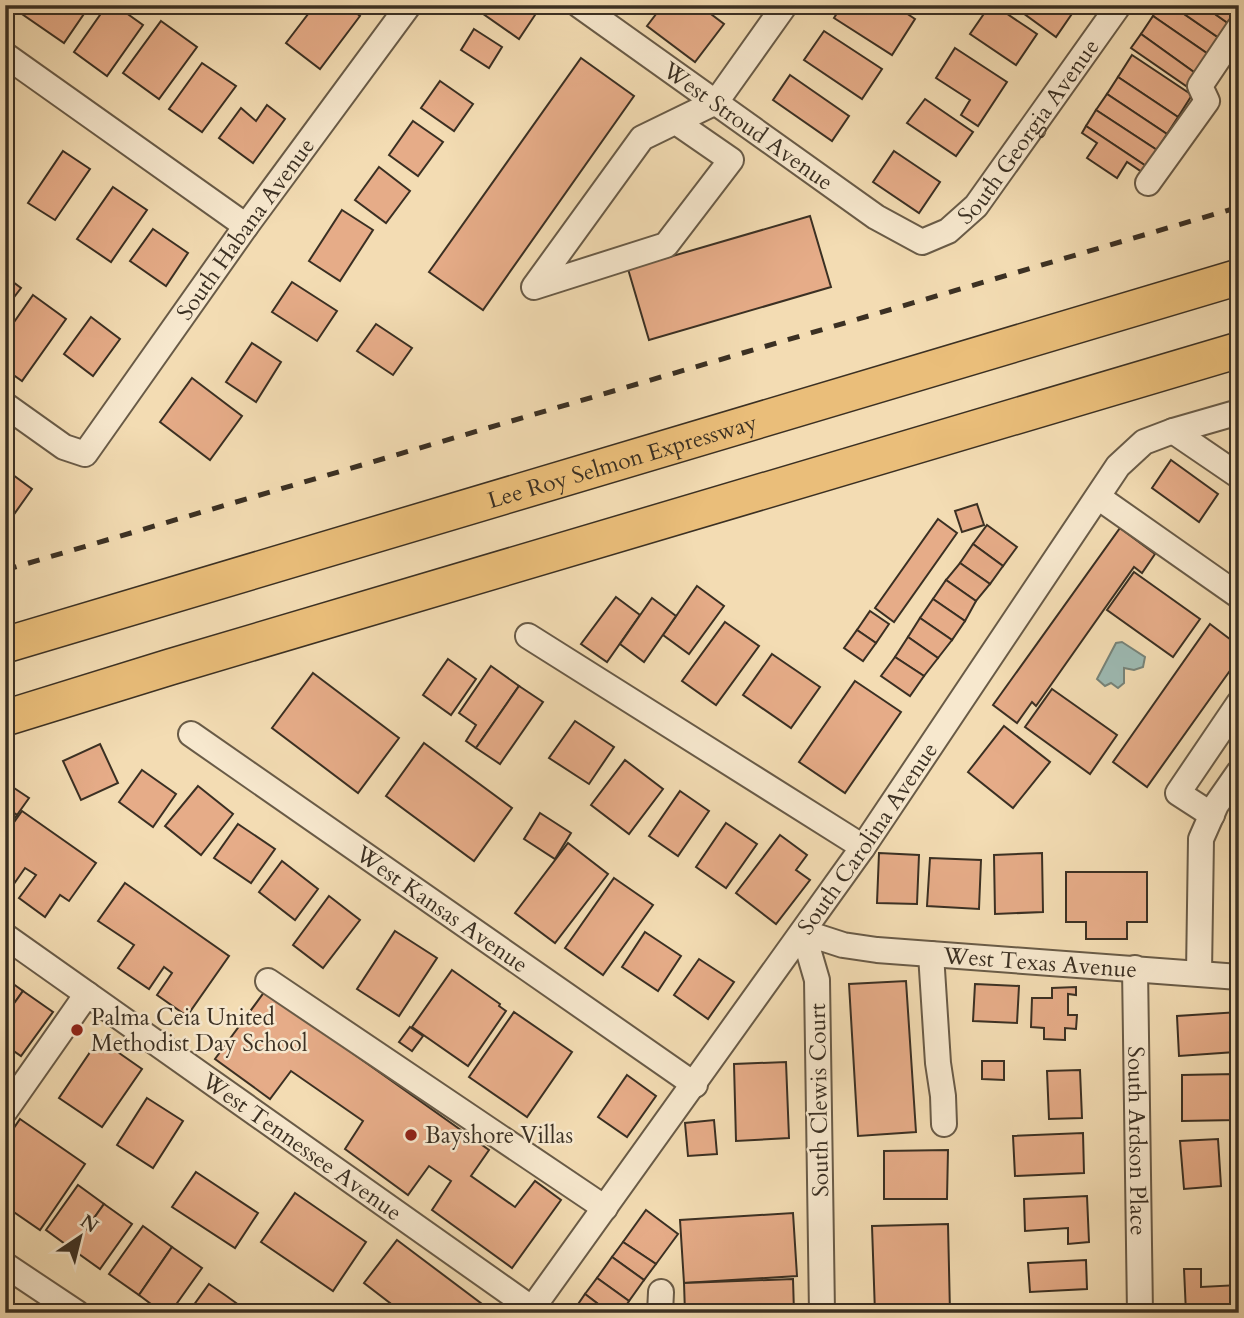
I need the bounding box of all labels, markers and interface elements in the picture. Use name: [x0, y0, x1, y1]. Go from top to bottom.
street label: South Georgia Avenue: [951, 32, 1106, 231]
street label: West Stroud Avenue: [656, 54, 840, 197]
street label: South Habana Avenue: [169, 131, 322, 326]
street label: Lee Roy Selmon Expressway: [484, 406, 760, 516]
street label: South Carolina Avenue: [790, 736, 944, 941]
street label: West Kansas Avenue: [349, 837, 534, 980]
street label: West Texas Avenue: [941, 939, 1138, 985]
place label: Palma Ceia United Methodist Day School: [91, 1002, 308, 1059]
street label: South Clewis Court: [802, 1003, 836, 1197]
marker: Palma Ceia United Methodist Day School: [69, 1022, 85, 1038]
street label: South Ardson Place: [1121, 1046, 1154, 1236]
street label: West Tennessee Avenue: [195, 1064, 408, 1228]
place label: Bayshore Villas: [425, 1120, 573, 1151]
marker: Bayshore Villas: [403, 1127, 419, 1143]
north arrow: [46, 1202, 116, 1272]
text: N: [75, 1209, 104, 1240]

